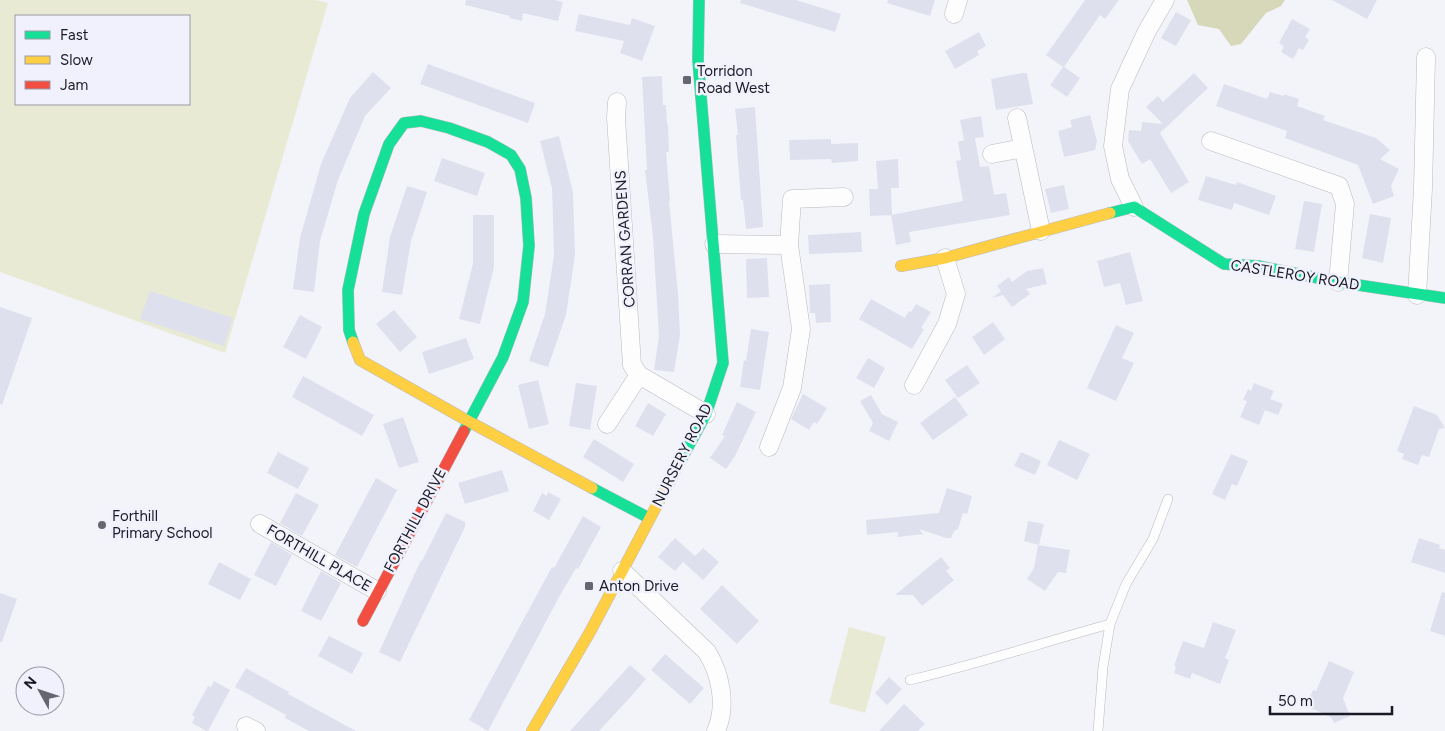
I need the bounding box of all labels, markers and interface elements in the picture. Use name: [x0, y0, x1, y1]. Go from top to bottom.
legend: [15, 15, 190, 105]
text: Fast: [60, 26, 89, 44]
text: Slow: [60, 51, 93, 69]
place label: Torridon Road West: [697, 62, 770, 97]
marker: Torridon Road West: [681, 74, 693, 86]
text: Jam: [60, 76, 88, 94]
street label: CORRAN GARDENS: [611, 170, 639, 308]
street label: CASTLEROY ROAD: [1229, 256, 1361, 294]
street label: NURSERY ROAD: [648, 400, 716, 510]
street label: FORTHILL DRIVE: [380, 465, 450, 575]
place label: Forthill Primary School: [112, 507, 213, 542]
marker: Forthill Primary School: [96, 519, 108, 531]
street label: FORTHILL PLACE: [263, 521, 375, 595]
place label: Anton Drive: [599, 577, 679, 595]
marker: Anton Drive: [583, 580, 595, 592]
north arrow: [15, 666, 65, 716]
text: N: [20, 673, 40, 693]
scale bar: [1270, 684, 1392, 716]
text: 50 m: [1278, 692, 1313, 710]

